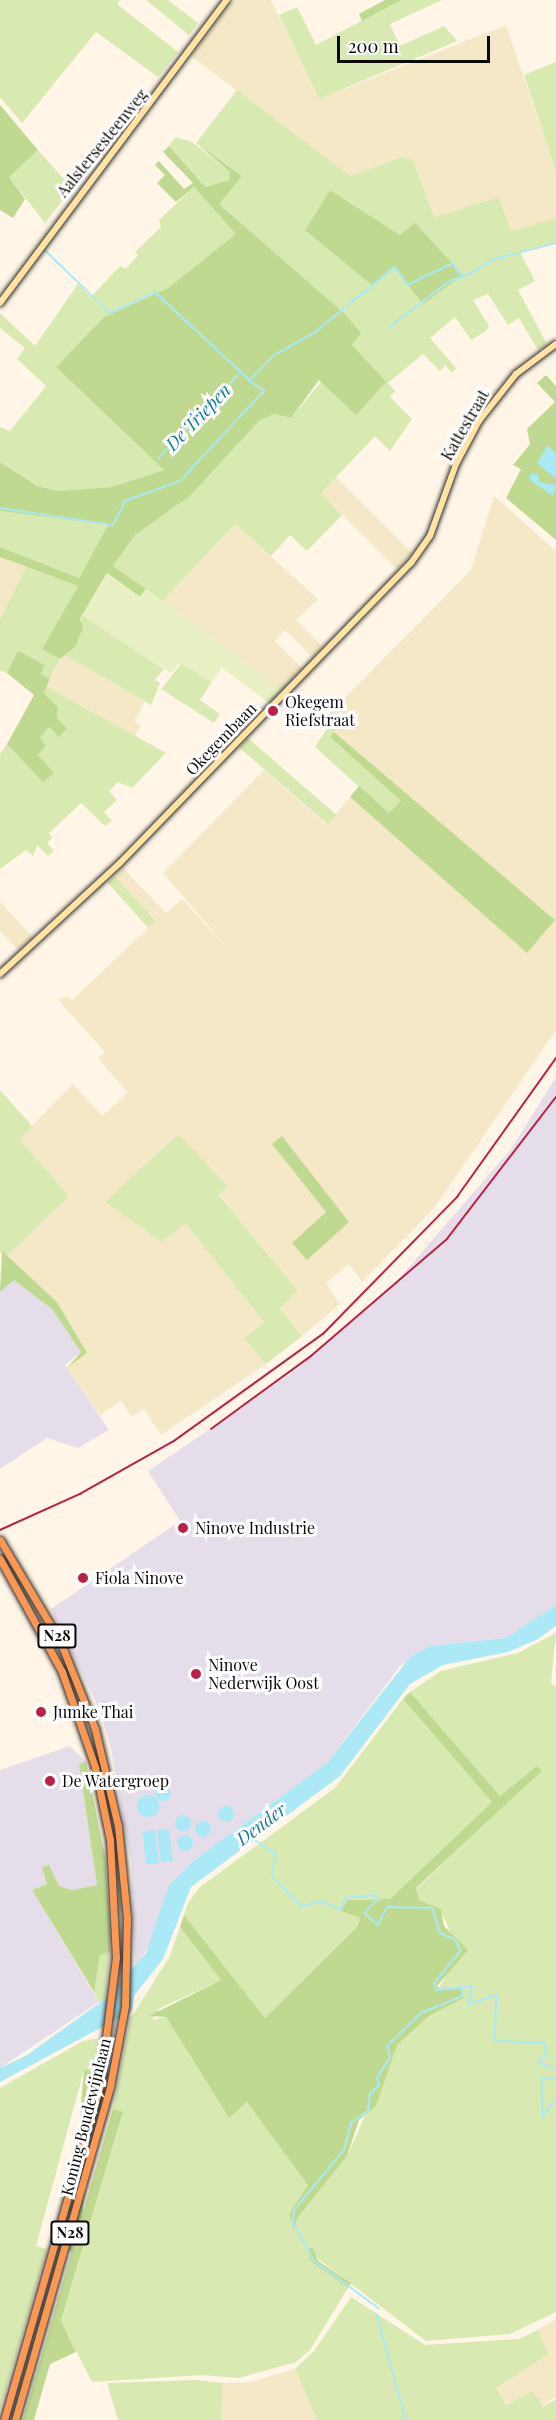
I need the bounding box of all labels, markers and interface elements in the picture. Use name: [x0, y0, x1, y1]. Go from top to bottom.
scale bar: [340, 24, 493, 62]
text: 200 m: [348, 34, 399, 58]
street label: Aalstersesteenweg: [53, 85, 151, 201]
water label: De Triepen: [161, 379, 235, 455]
street label: Kattestraat: [437, 386, 493, 464]
place label: Okegem Riefstraat: [285, 692, 355, 730]
street label: Okegembaan: [182, 699, 260, 779]
marker: Okegem Riefstraat: [266, 704, 280, 718]
place label: Ninove Industrie: [195, 1518, 315, 1538]
marker: Ninove Industrie: [176, 1521, 190, 1535]
place label: Fiola Ninove: [95, 1568, 184, 1588]
marker: Fiola Ninove: [76, 1571, 90, 1585]
road number: N28: [36, 1624, 78, 1648]
place label: Ninove Nederwijk Oost: [208, 1655, 319, 1693]
marker: Ninove Nederwijk Oost: [189, 1667, 203, 1681]
place label: Jumke Thai: [53, 1702, 134, 1722]
marker: Jumke Thai: [34, 1705, 48, 1719]
place label: De Watergroep: [62, 1771, 170, 1791]
marker: De Watergroep: [43, 1774, 57, 1788]
water label: Dender: [232, 1798, 290, 1850]
street label: Koning Boudewijnlaan: [57, 2036, 115, 2198]
road number: N28: [49, 2221, 91, 2245]

